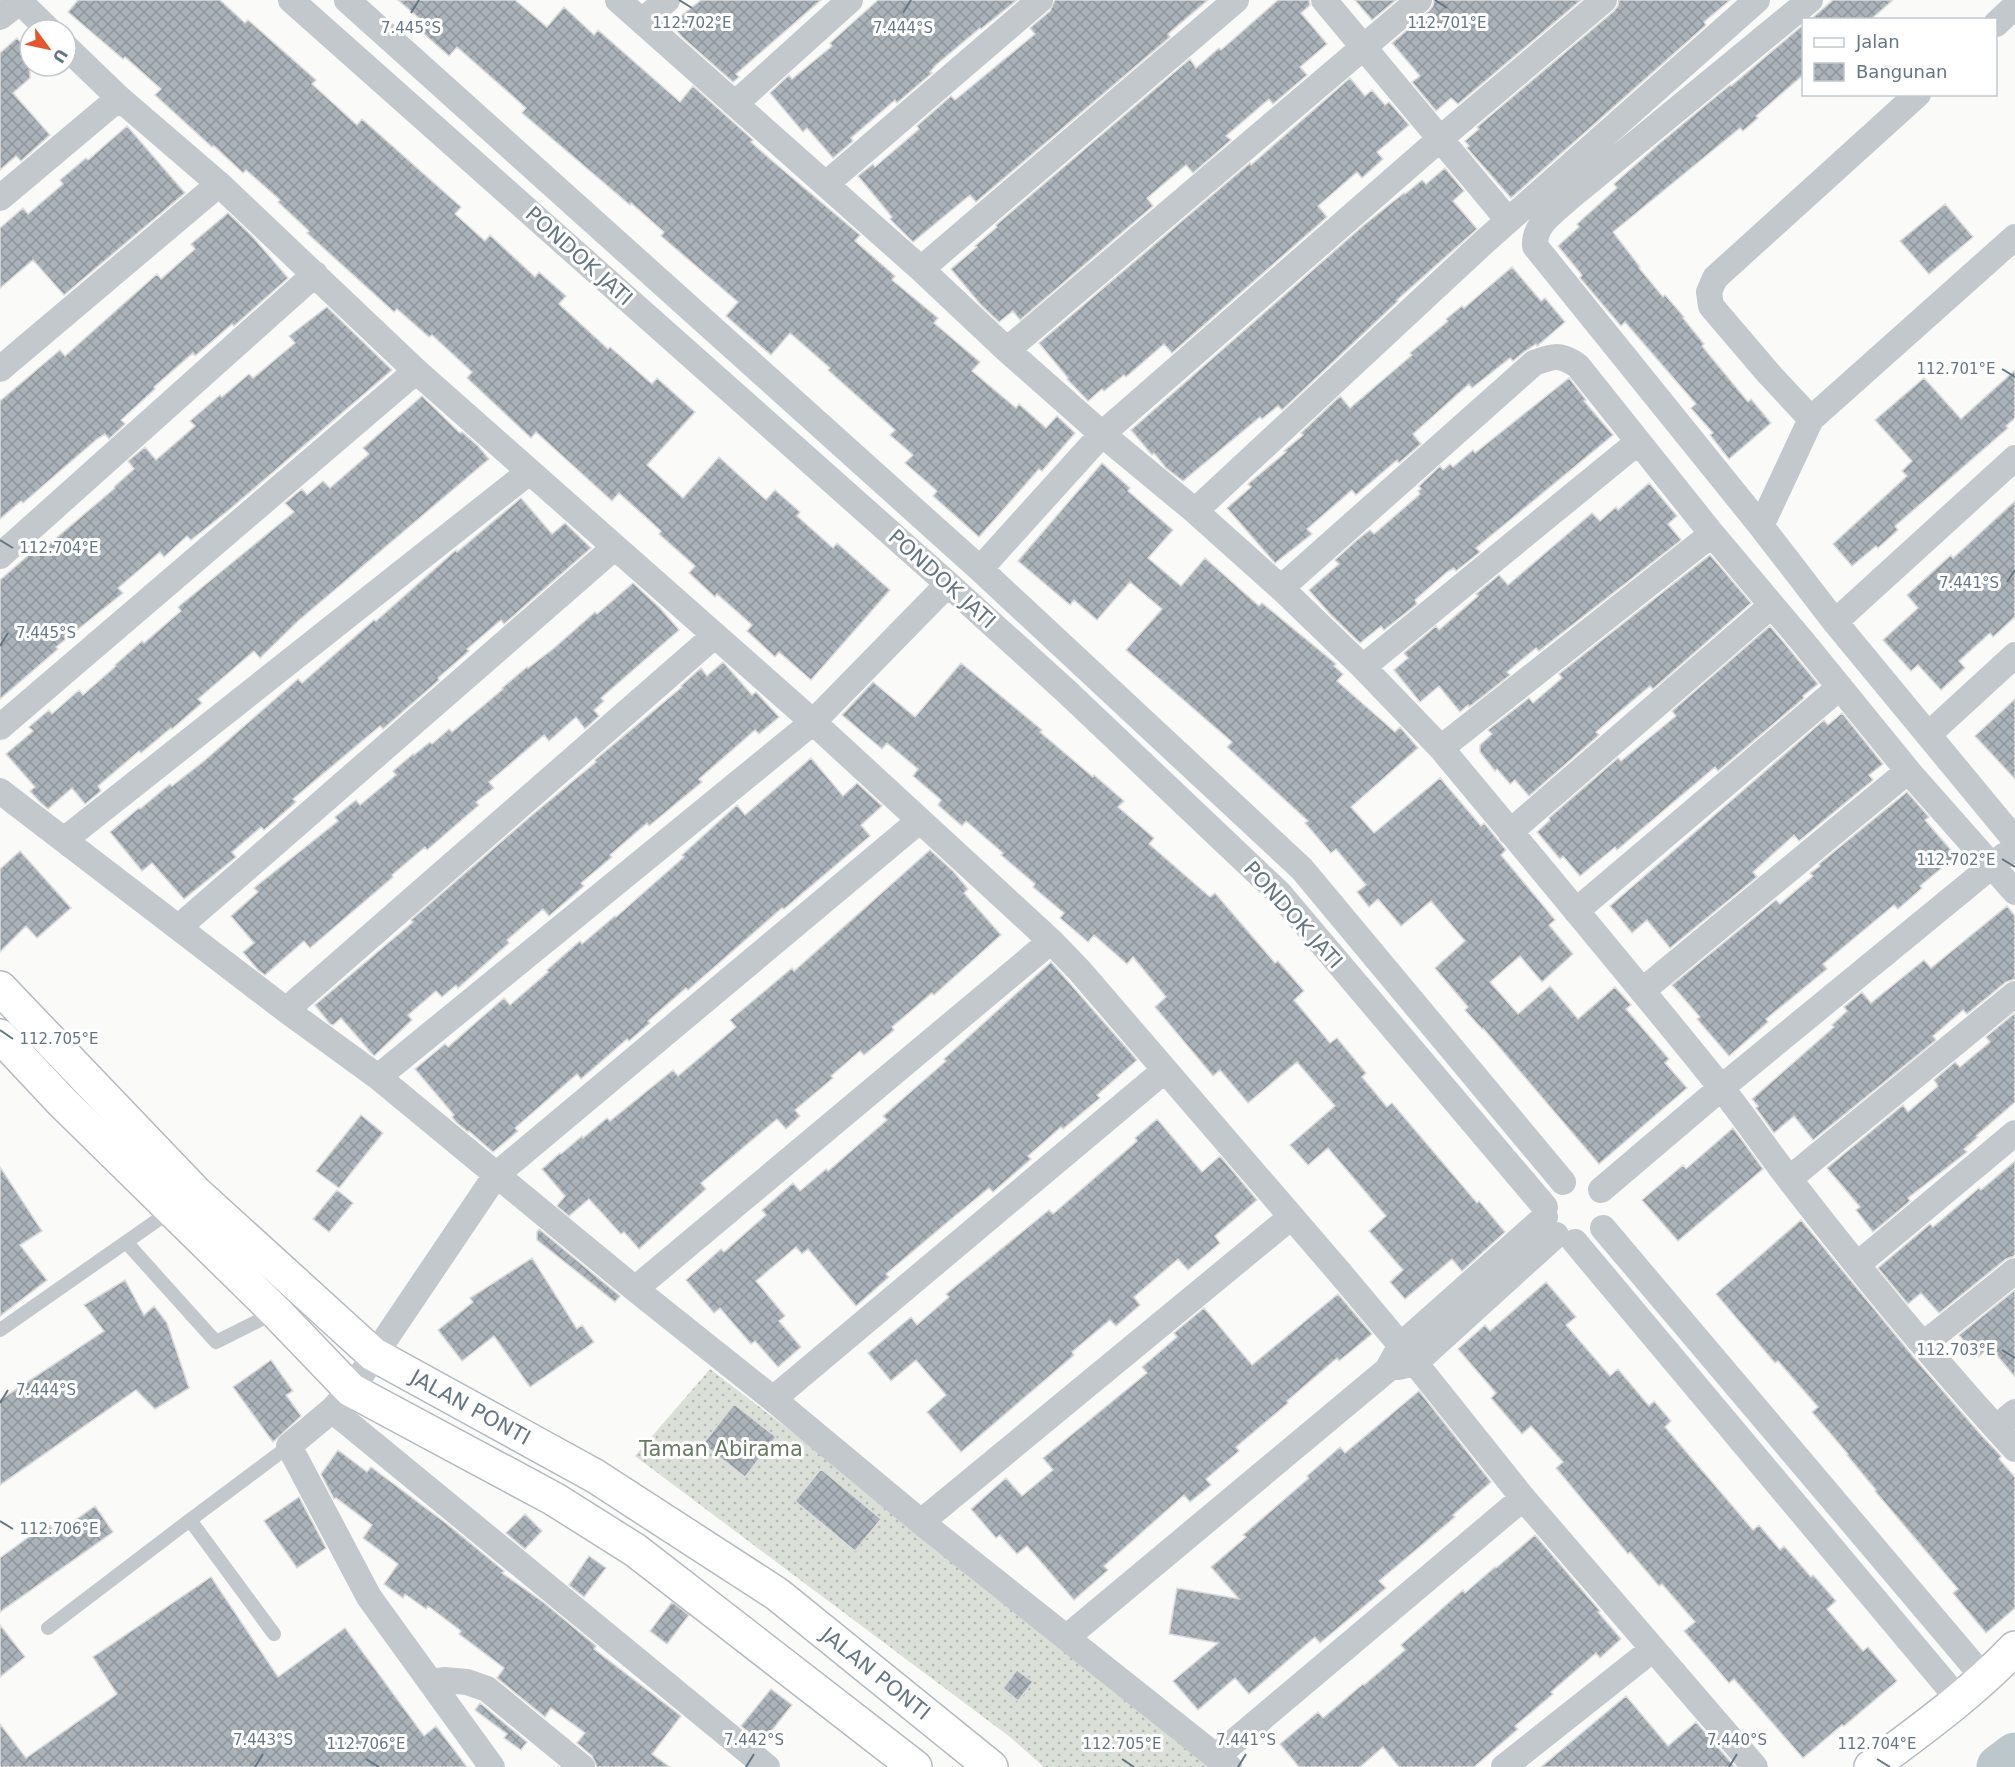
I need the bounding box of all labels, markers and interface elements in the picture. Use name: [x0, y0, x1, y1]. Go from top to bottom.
text: 112.702°E: [652, 14, 732, 32]
text: 112.701°E: [1407, 14, 1487, 32]
north arrow: [18, 18, 78, 78]
legend: [1802, 18, 1997, 96]
text: 7.445°S: [381, 19, 441, 37]
text: 7.444°S: [873, 19, 933, 37]
text: Jalan: [1855, 31, 1900, 52]
text: U: [49, 45, 72, 67]
text: Bangunan: [1856, 61, 1947, 82]
street label: PONDOK JATI: [521, 202, 637, 310]
text: 112.701°E: [1916, 360, 1996, 378]
street label: PONDOK JATI: [884, 525, 1000, 633]
text: 112.704°E: [19, 539, 99, 557]
text: 7.441°S: [1939, 574, 1999, 592]
text: 7.445°S: [16, 624, 76, 642]
text: 112.702°E: [1916, 851, 1996, 869]
street label: PONDOK JATI: [1239, 857, 1347, 973]
text: 112.705°E: [19, 1030, 99, 1048]
text: 112.703°E: [1916, 1341, 1996, 1359]
street label: JALAN PONTI: [405, 1364, 534, 1450]
text: 7.444°S: [16, 1381, 76, 1399]
park label: Taman Abirama: [638, 1437, 803, 1461]
text: 112.706°E: [19, 1520, 99, 1538]
street label: JALAN PONTI: [815, 1621, 935, 1725]
text: 7.443°S: [233, 1731, 293, 1749]
text: 7.442°S: [724, 1731, 784, 1749]
text: 7.441°S: [1216, 1731, 1276, 1749]
text: 7.440°S: [1707, 1731, 1767, 1749]
text: 112.706°E: [326, 1735, 406, 1753]
text: 112.705°E: [1082, 1735, 1162, 1753]
text: 112.704°E: [1837, 1735, 1917, 1753]

